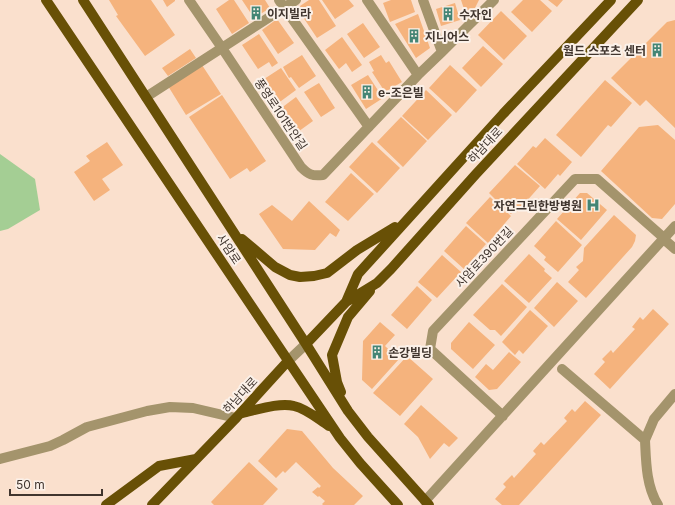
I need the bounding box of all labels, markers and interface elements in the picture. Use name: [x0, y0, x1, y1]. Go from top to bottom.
building icon: 이지빌라: [248, 5, 264, 21]
place label: 이지빌라: [267, 6, 311, 21]
building icon: 수자인: [440, 6, 456, 22]
place label: 수자인: [459, 7, 492, 22]
building icon: 지니어스: [406, 28, 422, 44]
place label: 지니어스: [425, 29, 469, 44]
building icon: 월드 스포츠 센터: [649, 42, 665, 58]
place label: 월드 스포츠 센터: [563, 43, 646, 58]
street label: 풍영로101번안길: [251, 75, 311, 153]
building icon: e-조은빌: [359, 84, 375, 100]
place label: e-조은빌: [378, 85, 424, 100]
street label: 하남대로: [464, 124, 506, 166]
hospital icon: 자연그린한방병원: [585, 197, 601, 213]
place label: 자연그린한방병원: [494, 198, 582, 213]
street label: 사암로390번길: [452, 223, 516, 291]
street label: 사암로: [214, 231, 244, 267]
building icon: 손강빌딩: [369, 344, 385, 360]
place label: 손강빌딩: [388, 345, 432, 360]
street label: 하남대로: [219, 374, 261, 416]
scale bar: [10, 471, 102, 497]
text: 50 m: [16, 477, 45, 492]

